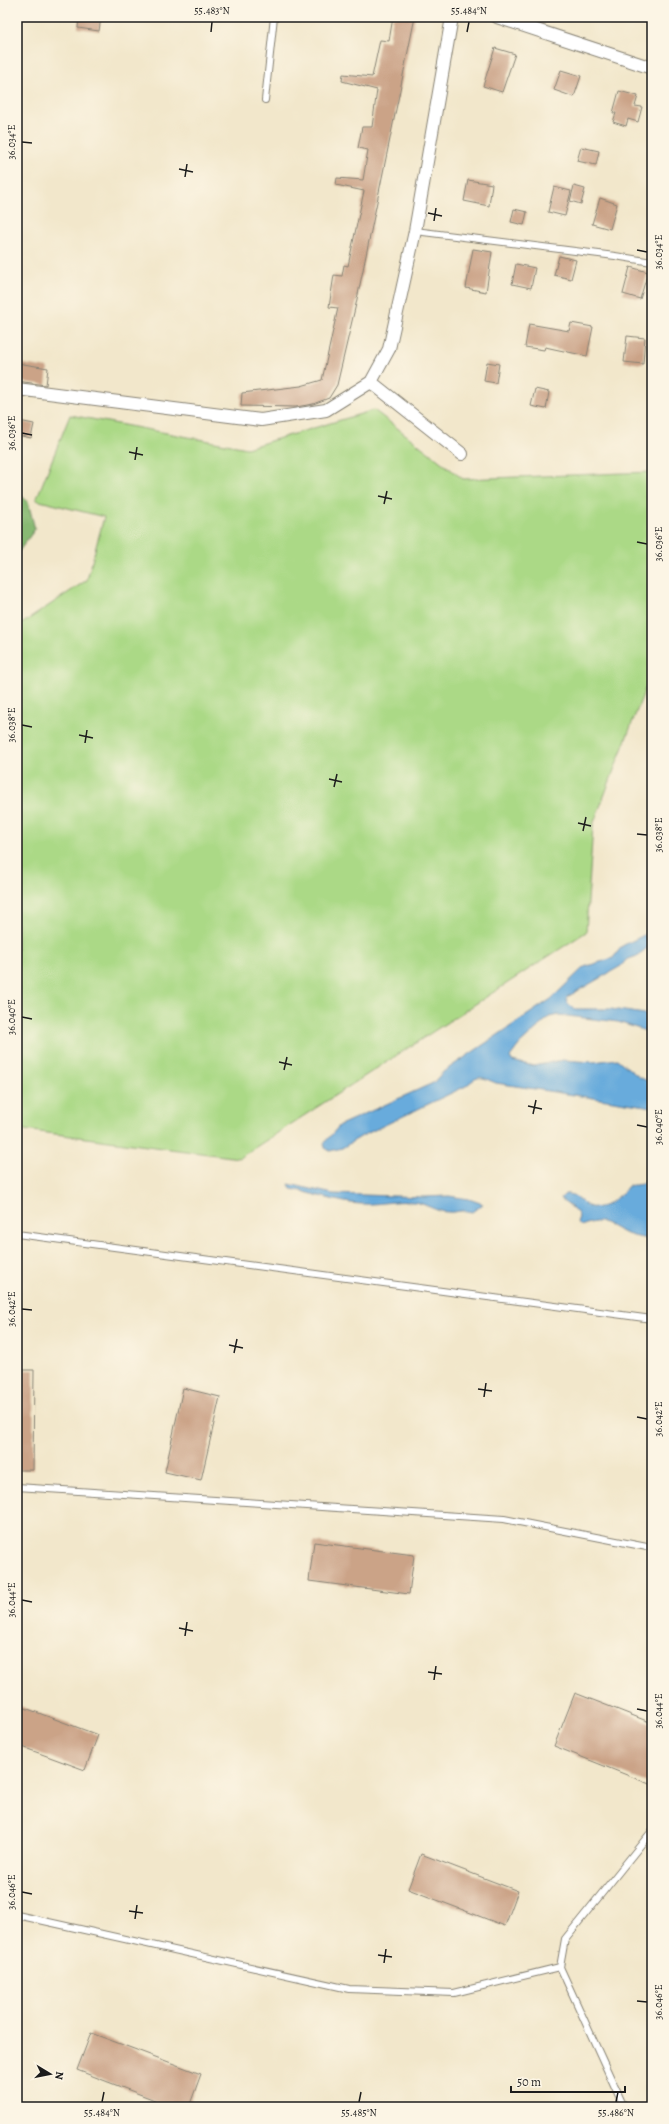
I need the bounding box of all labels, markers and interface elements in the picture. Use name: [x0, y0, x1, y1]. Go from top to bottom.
text: 55.483°N: [194, 4, 230, 17]
text: 55.484°N: [451, 4, 487, 17]
text: 36.034°E: [5, 125, 18, 159]
text: 36.034°E: [652, 235, 665, 269]
text: 36.036°E: [5, 415, 18, 450]
text: 36.036°E: [652, 526, 665, 561]
text: 36.038°E: [5, 707, 18, 743]
text: 36.038°E: [652, 817, 665, 853]
text: 36.040°E: [5, 999, 18, 1035]
text: 36.040°E: [652, 1109, 665, 1145]
text: 36.042°E: [5, 1291, 18, 1327]
text: 36.042°E: [652, 1401, 665, 1437]
text: 36.044°E: [5, 1582, 18, 1618]
text: 36.044°E: [652, 1693, 665, 1729]
text: 36.046°E: [5, 1874, 18, 1910]
text: 36.046°E: [652, 1984, 665, 2020]
north arrow: [30, 2054, 70, 2094]
scale bar: [511, 2068, 625, 2094]
text: N: [51, 2070, 67, 2081]
text: 50 m: [517, 2074, 541, 2090]
text: 55.484°N: [84, 2106, 120, 2119]
text: 55.485°N: [341, 2106, 377, 2119]
text: 55.486°N: [598, 2106, 634, 2119]

